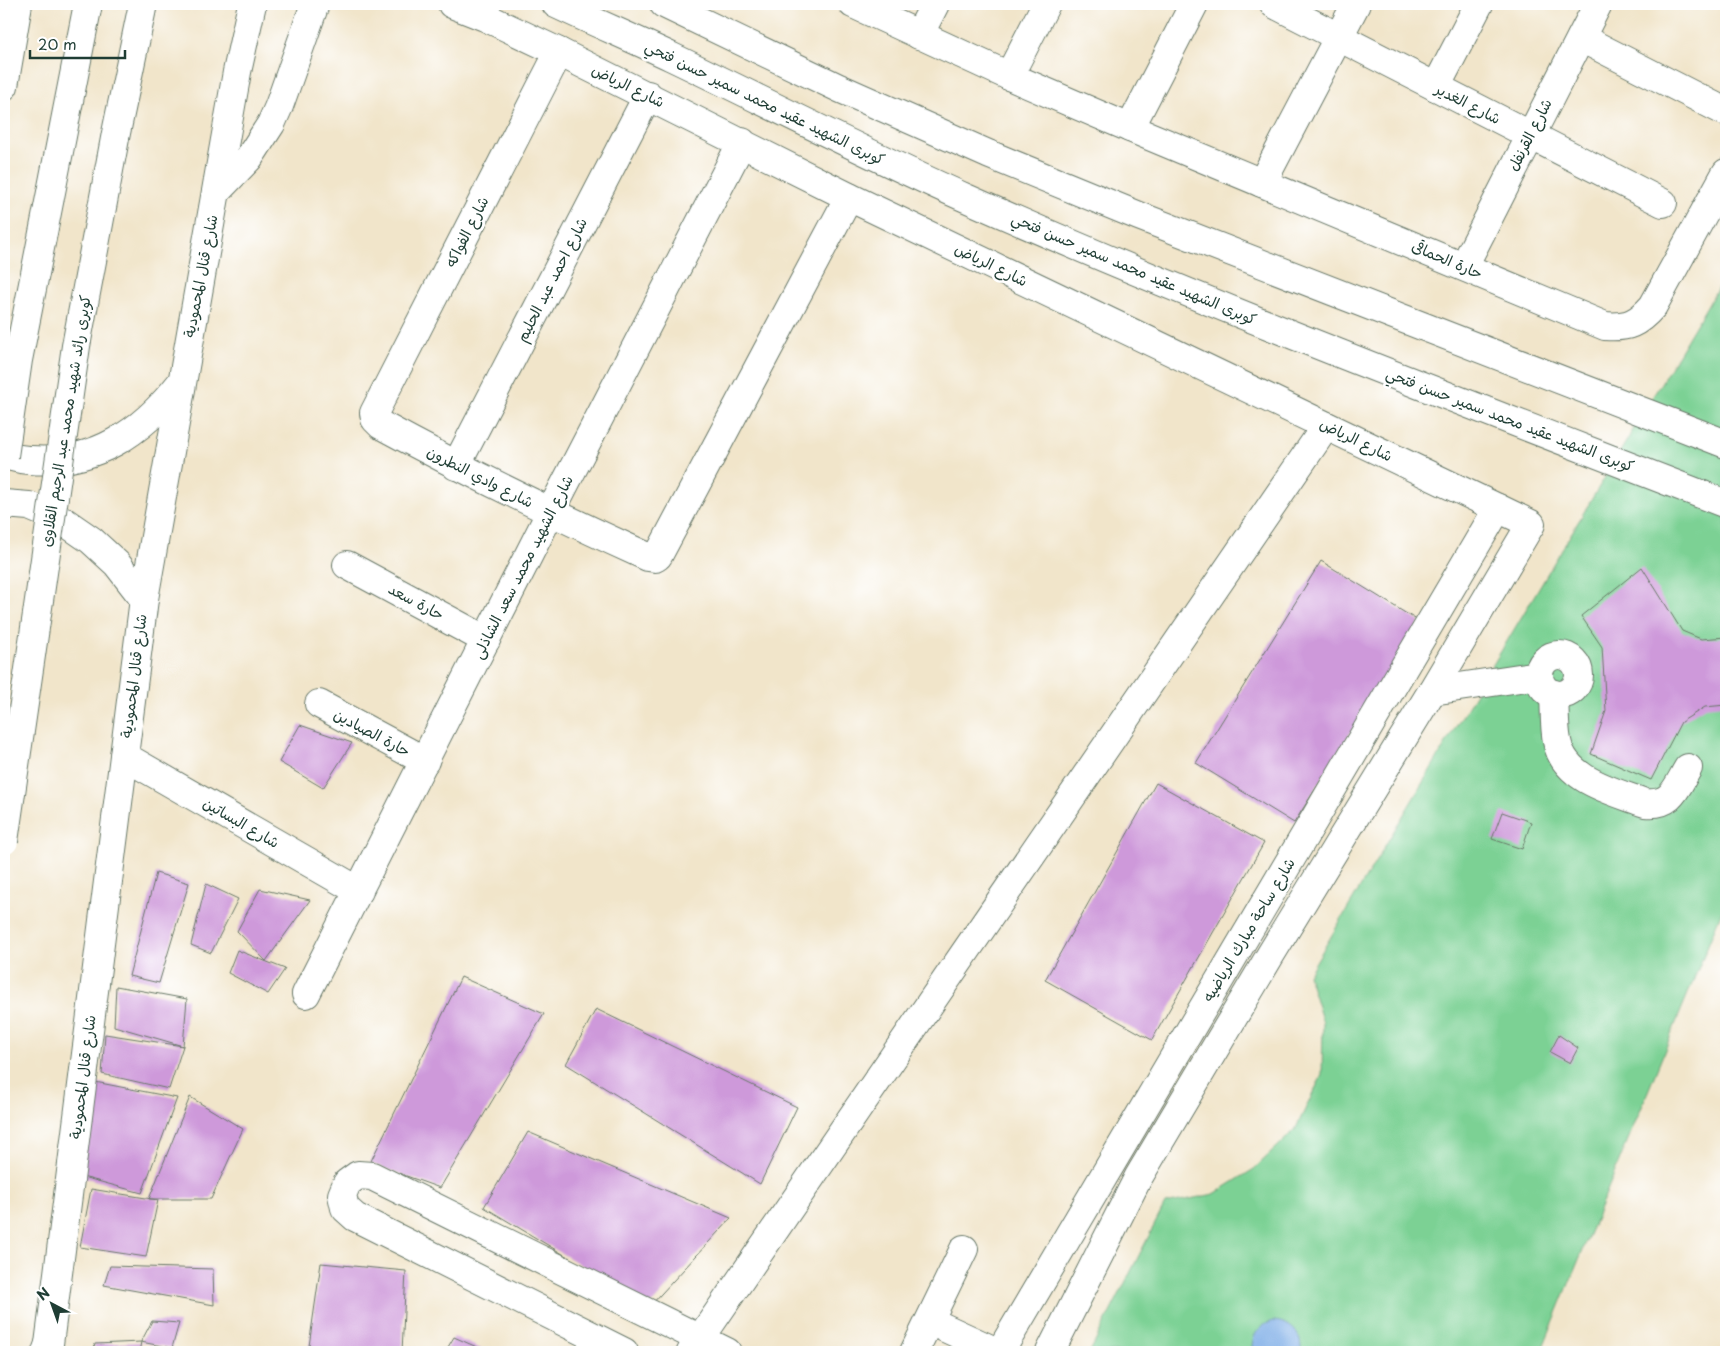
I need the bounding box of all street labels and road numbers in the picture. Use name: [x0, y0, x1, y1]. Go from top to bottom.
street label: كوبرى الشهيد عقيد محمد سمير حسن فتحي: [641, 33, 889, 173]
street label: شارع الرياض: [588, 57, 669, 112]
street label: شارع الغدير: [1430, 75, 1505, 129]
street label: شارع القرنفل: [1501, 94, 1557, 175]
street label: شارع الفواكه: [438, 192, 493, 271]
street label: كوبرى الشهيد عقيد محمد سمير حسن فتحي: [1007, 205, 1261, 333]
street label: شارع قنال المحمودية: [176, 212, 223, 339]
street label: شارع احمد عبد الحليم: [509, 213, 594, 346]
street label: حارة الحماقى: [1408, 233, 1487, 284]
street label: شارع الرياض: [951, 236, 1032, 291]
street label: كوبرى رائد شهيد محمد عبد الرحيم القلاوى: [33, 293, 97, 549]
street label: كوبرى الشهيد عقيد محمد سمير حسن فتحي: [1382, 361, 1638, 479]
street label: شارع الرياض: [1316, 411, 1397, 466]
street label: شارع وادي النطرون: [423, 439, 538, 513]
street label: شارع الشهيد محمد سعد الشاذلى: [465, 470, 578, 662]
street label: حارة سعد: [385, 576, 449, 625]
street label: شارع قنال المحمودية: [113, 613, 152, 739]
street label: حارة الصيادين: [330, 702, 415, 762]
street label: شارع البساتين: [199, 790, 284, 853]
street label: شارع ساحة مبارك الرياضيه: [1196, 853, 1300, 1006]
street label: شارع قنال المحمودية: [62, 1014, 101, 1140]

